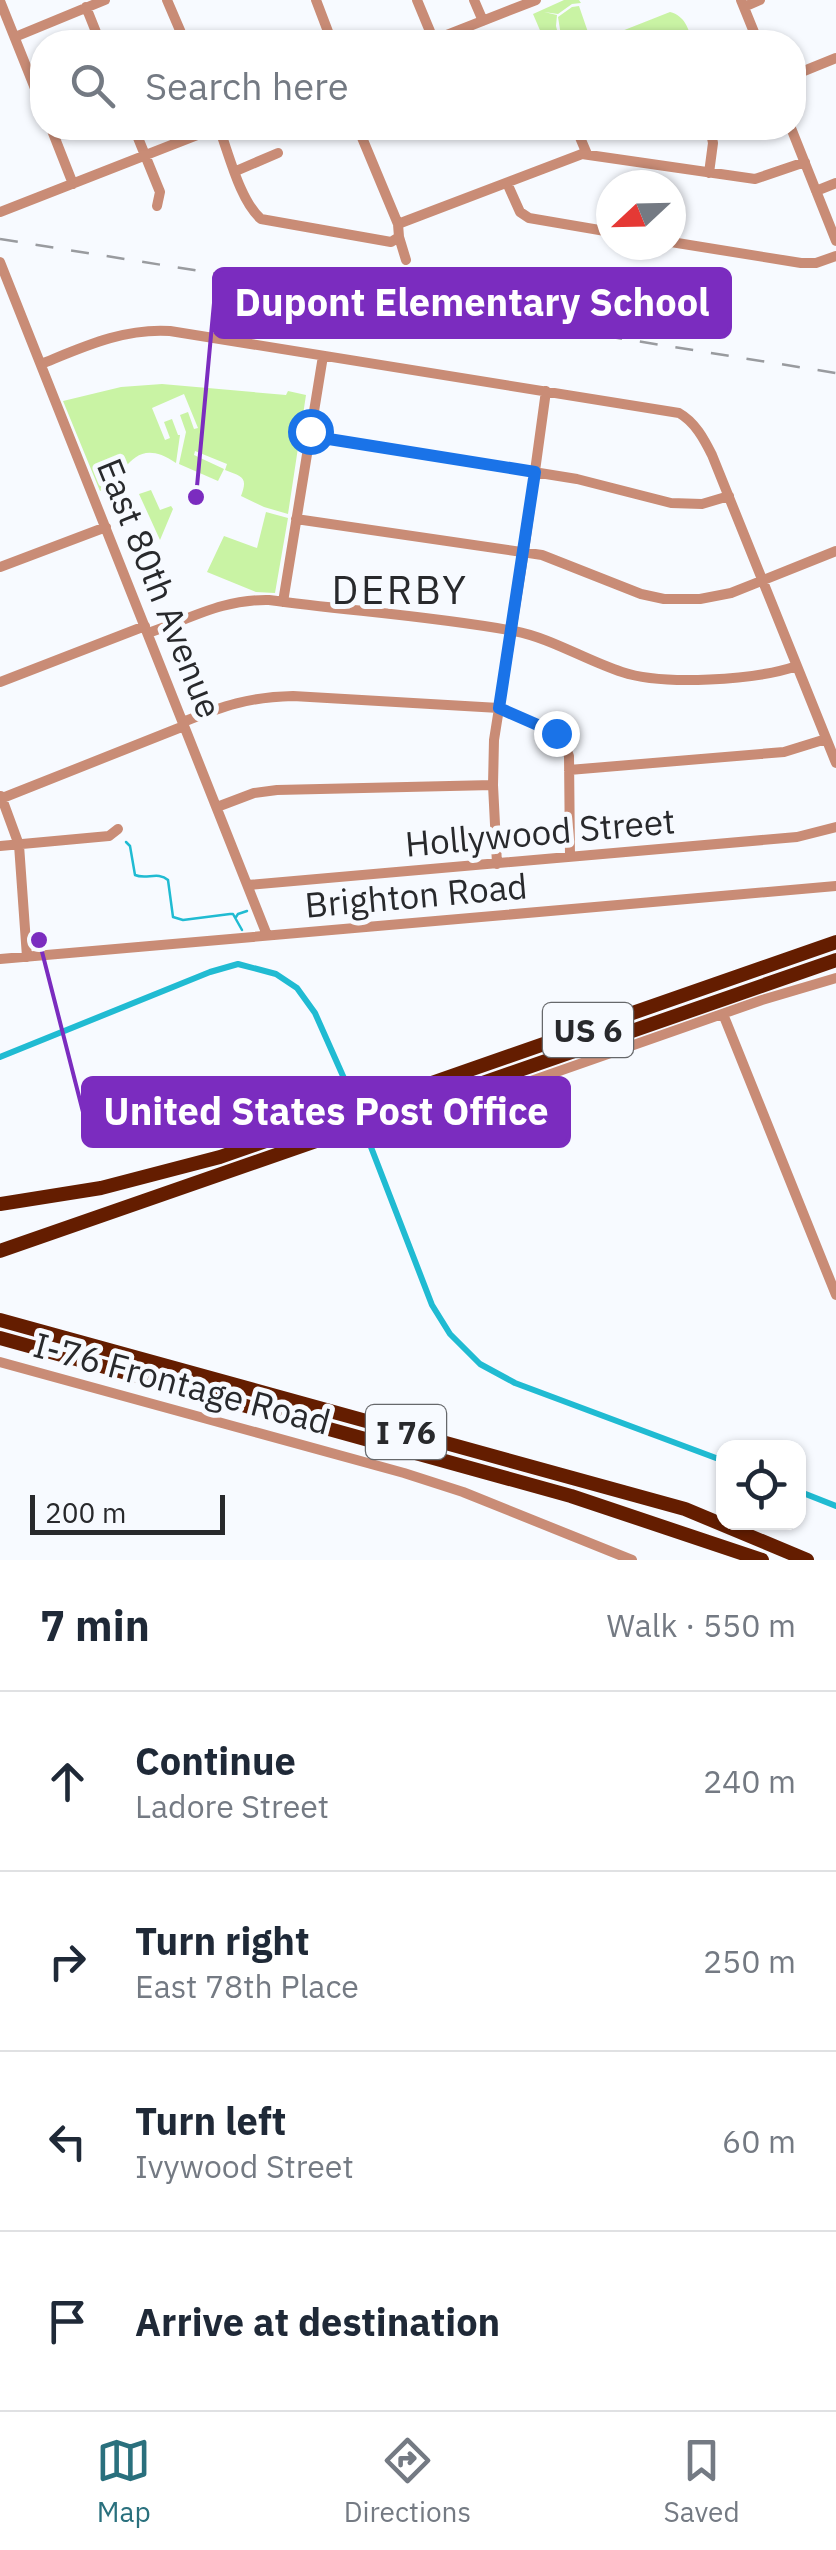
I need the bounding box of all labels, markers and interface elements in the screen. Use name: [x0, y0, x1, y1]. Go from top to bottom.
search box: [30, 30, 806, 140]
icon: search: [65, 58, 120, 113]
text: Search here: [145, 61, 349, 110]
north arrow: [596, 170, 686, 260]
callout: Dupont Elementary School: [214, 269, 730, 337]
text: Dupont Elementary School: [234, 277, 710, 326]
route start: [288, 409, 334, 455]
street label: East 80th Avenue: [87, 452, 233, 724]
district label: DERBY: [332, 563, 468, 615]
route end: [534, 711, 580, 757]
street label: Hollywood Street: [403, 797, 677, 867]
street label: Brighton Road: [303, 862, 529, 928]
road number: US 6: [543, 1003, 633, 1057]
callout: United States Post Office: [83, 1078, 569, 1146]
text: United States Post Office: [103, 1086, 549, 1135]
street label: I-76 Frontage Road: [29, 1321, 335, 1445]
road number: I 76: [366, 1405, 446, 1459]
map controls: [716, 1440, 806, 1530]
button: locate: [716, 1440, 806, 1530]
scale bar: [30, 1490, 225, 1534]
text: 200 m: [45, 1494, 126, 1531]
text: 7 min: [40, 1598, 150, 1653]
text: Walk · 550 m: [607, 1604, 796, 1646]
text: Continue: [135, 1736, 296, 1785]
icon: ahead: [40, 1754, 95, 1809]
text: 240 m: [703, 1760, 796, 1802]
text: Ladore Street: [135, 1785, 329, 1827]
text: Turn right: [135, 1916, 310, 1965]
icon: right: [40, 1934, 95, 1989]
text: 250 m: [703, 1940, 796, 1982]
text: East 78th Place: [135, 1965, 359, 2007]
text: Turn left: [135, 2096, 286, 2145]
icon: left: [40, 2114, 95, 2169]
text: 60 m: [722, 2120, 796, 2162]
text: Ivywood Street: [135, 2145, 354, 2187]
icon: arrive: [40, 2294, 95, 2349]
text: Arrive at destination: [135, 2297, 500, 2346]
tab: Map: [96, 2433, 151, 2530]
tab: Directions: [344, 2433, 471, 2530]
tab: Saved: [664, 2433, 740, 2530]

